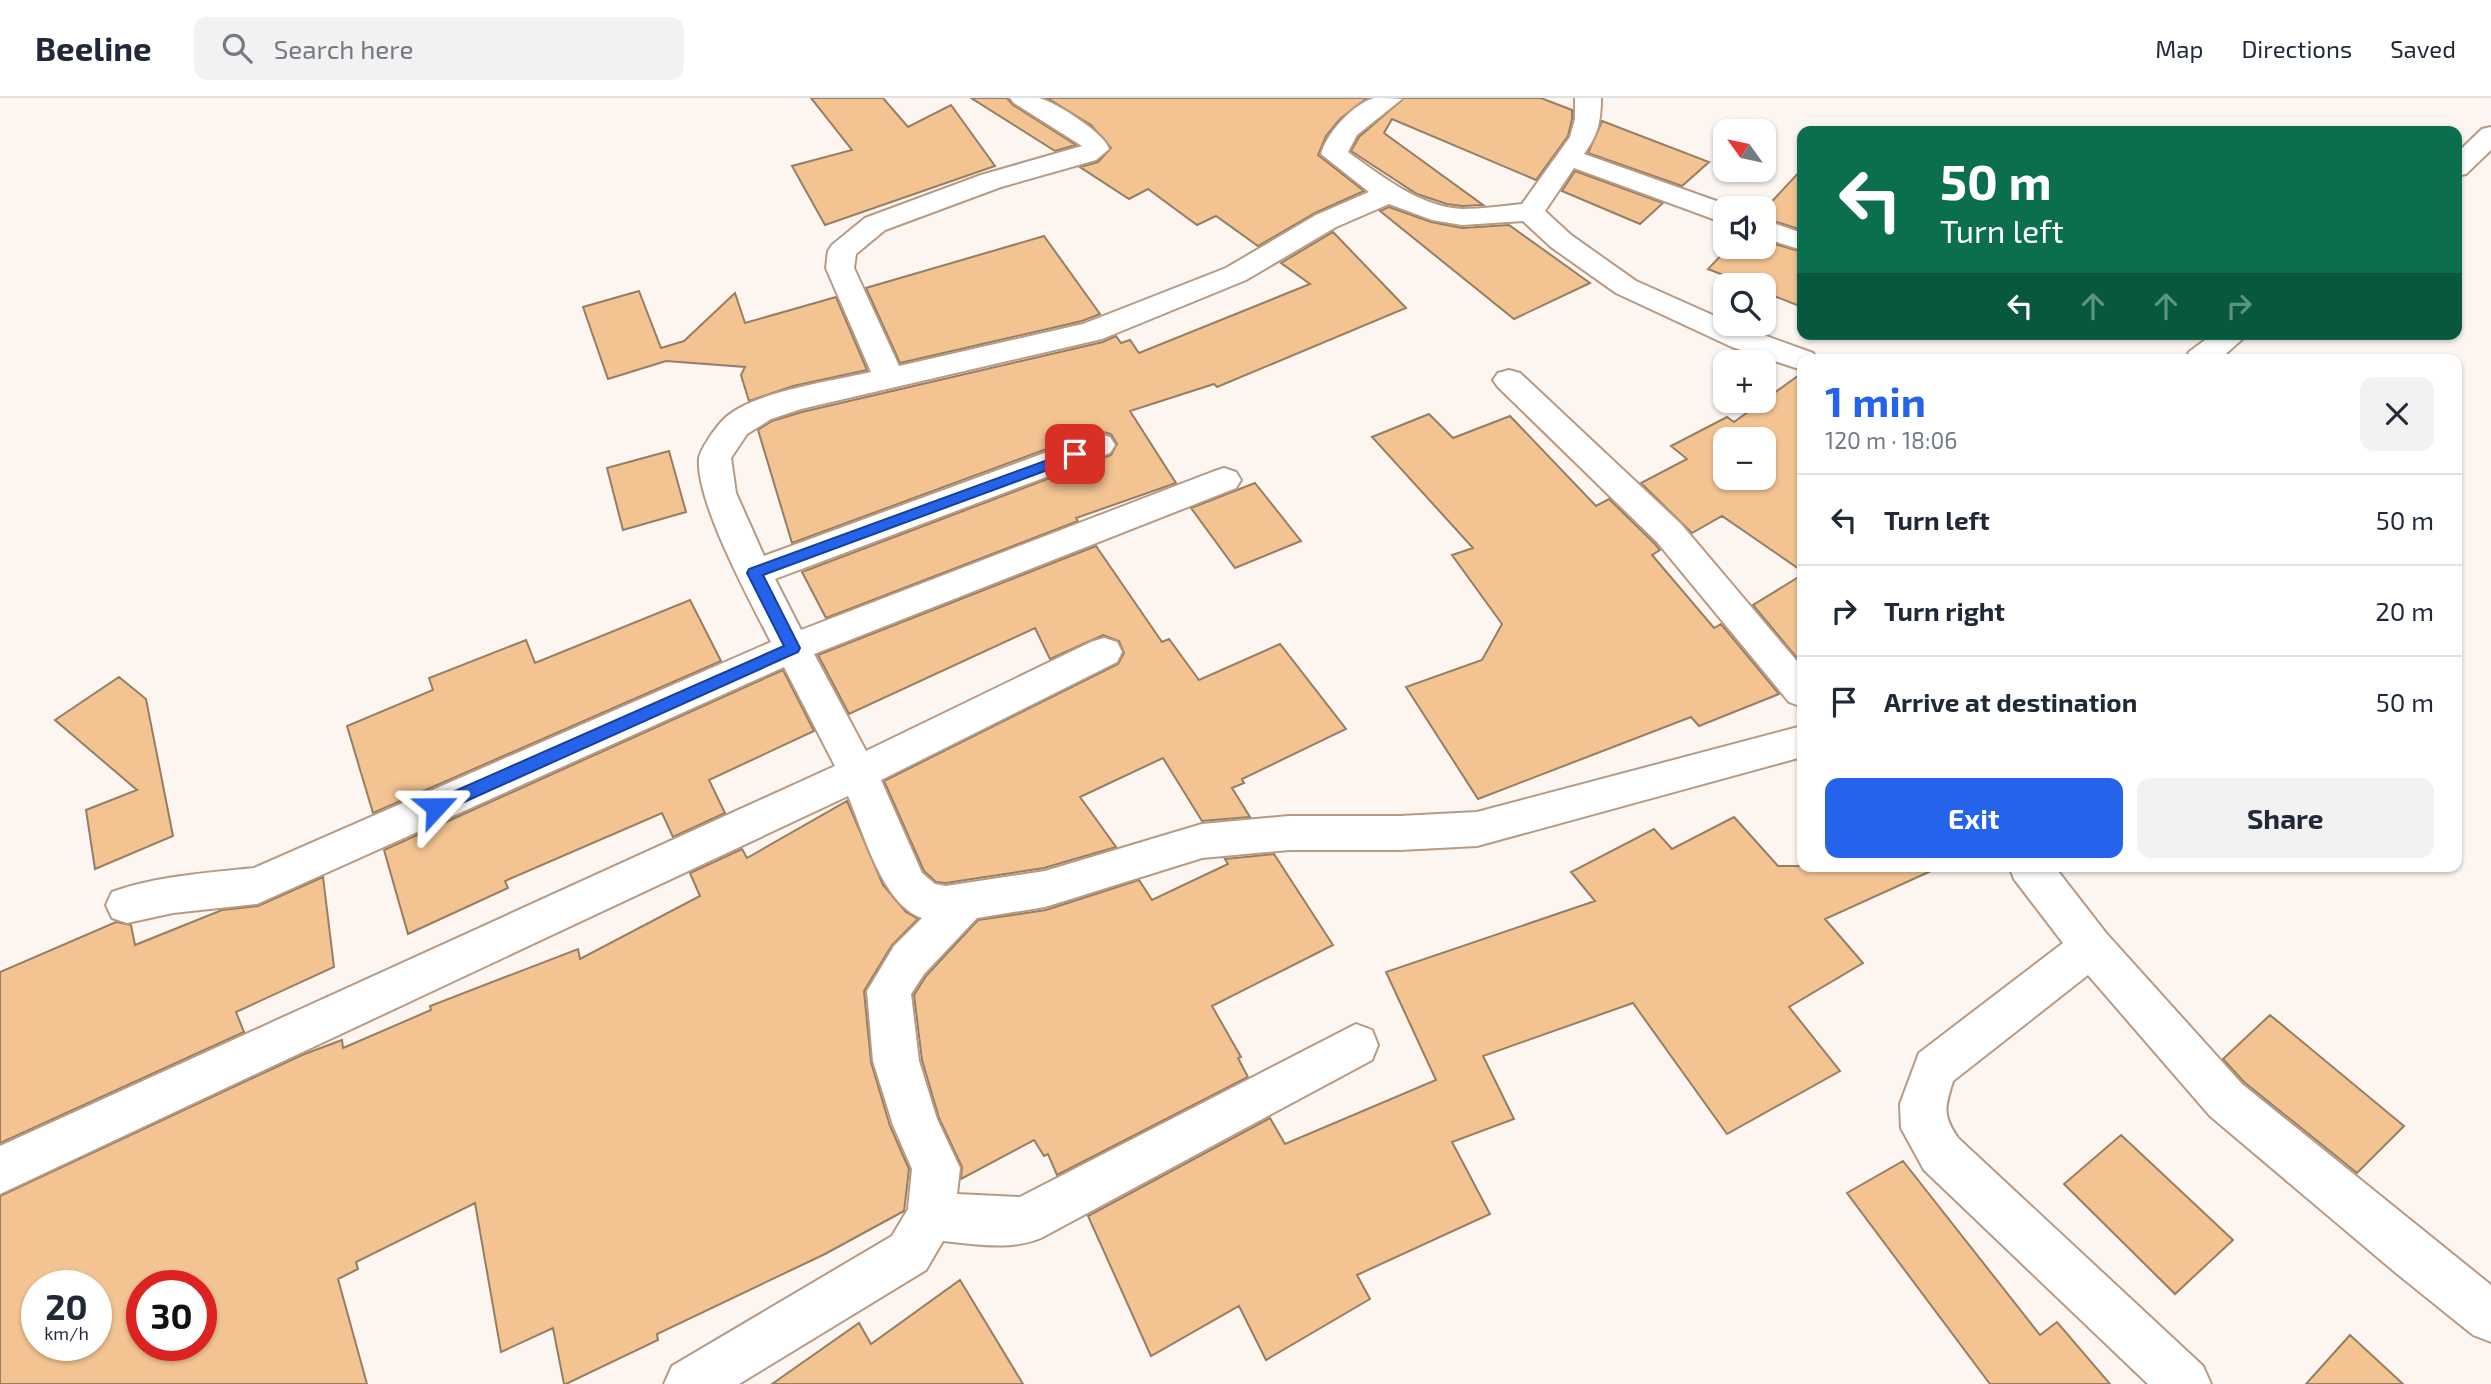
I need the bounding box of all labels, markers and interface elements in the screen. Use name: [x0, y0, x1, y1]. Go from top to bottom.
search box: [194, 17, 684, 80]
text: Beeline: [35, 28, 152, 68]
icon: search: [218, 29, 256, 67]
text: Search here: [274, 33, 413, 64]
text: Map: [2155, 34, 2203, 63]
text: Directions: [2241, 34, 2352, 63]
text: Saved: [2390, 34, 2456, 63]
north arrow: [1713, 119, 1776, 182]
map controls: [1713, 119, 1776, 490]
text: 50 m: [1940, 151, 2052, 210]
icon: left: [1825, 154, 1916, 245]
button: sound: [1713, 196, 1776, 259]
text: Turn left: [1940, 211, 2064, 249]
button: search: [1713, 273, 1776, 336]
icon: left: [2001, 287, 2039, 325]
icon: ahead: [2074, 287, 2112, 325]
icon: ahead: [2147, 287, 2185, 325]
icon: right: [2220, 287, 2258, 325]
button: +: [1713, 350, 1776, 413]
text: 1 min: [1825, 375, 1926, 425]
button: close: [2360, 377, 2434, 451]
pin: [1045, 424, 1105, 484]
text: 120 m · 18:06: [1825, 426, 1957, 454]
button: −: [1713, 427, 1776, 490]
icon: arrive: [1056, 435, 1094, 473]
icon: left: [1825, 501, 1863, 539]
text: Turn left: [1884, 504, 1990, 535]
text: 50 m: [2376, 504, 2434, 535]
icon: right: [1825, 592, 1863, 630]
text: Turn right: [1884, 595, 2005, 626]
text: 20 m: [2375, 595, 2434, 626]
icon: arrive: [1825, 683, 1863, 721]
text: Arrive at destination: [1884, 686, 2137, 717]
text: 50 m: [2376, 686, 2434, 717]
position arrow: [399, 770, 473, 844]
button: Exit: [1825, 778, 2123, 858]
button: Share: [2137, 778, 2434, 858]
speed limit sign: 30: [126, 1270, 217, 1361]
text: 20: [45, 1285, 88, 1327]
text: km/h: [44, 1322, 89, 1344]

